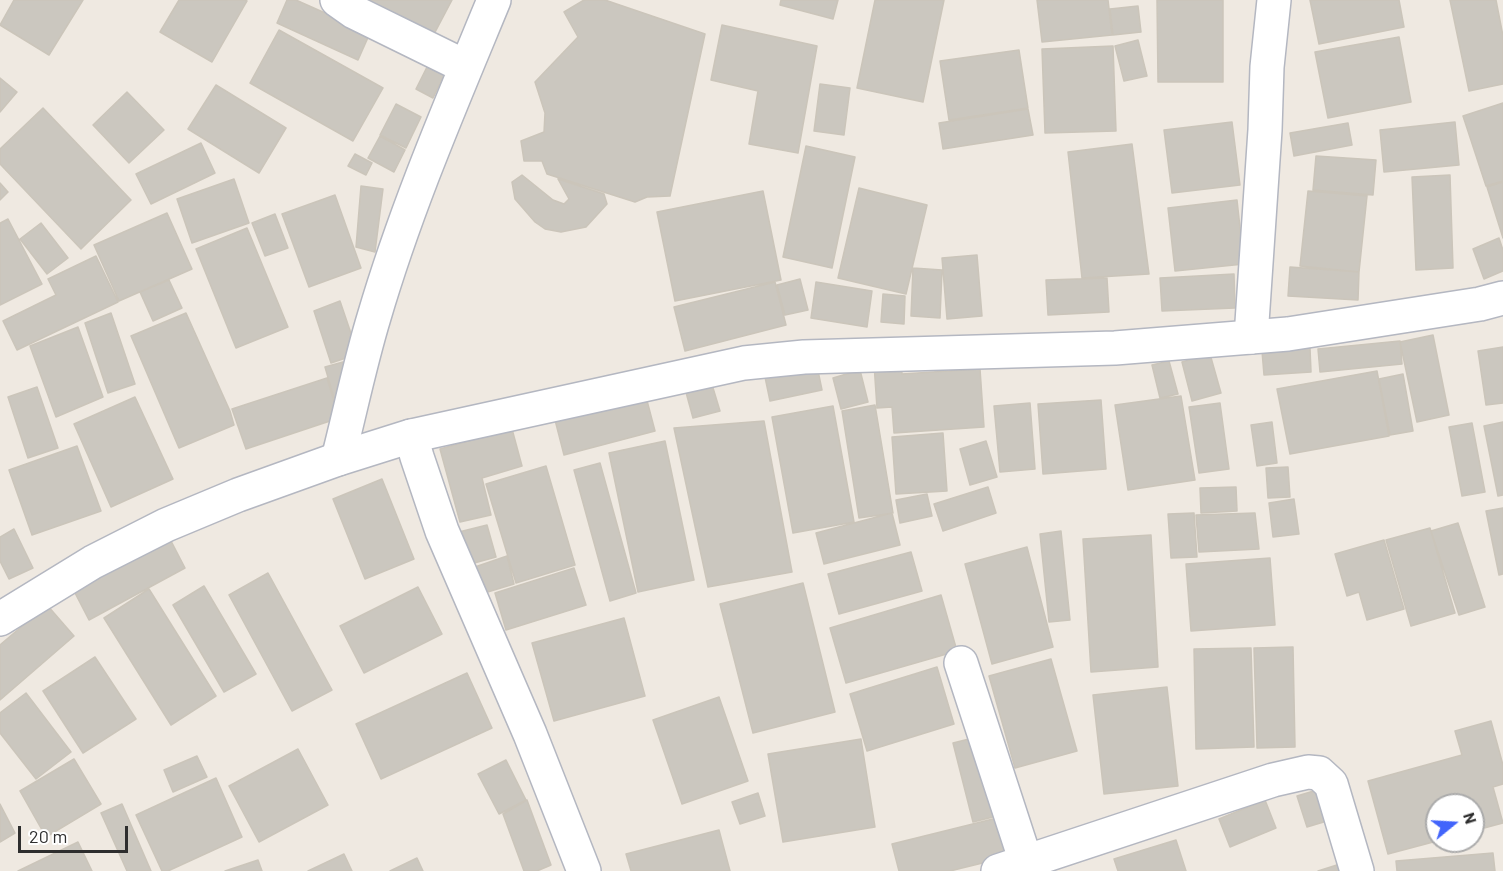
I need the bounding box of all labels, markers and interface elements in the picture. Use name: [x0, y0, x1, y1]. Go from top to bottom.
north arrow: [1425, 793, 1485, 853]
text: N: [1460, 810, 1481, 826]
scale bar: [21, 814, 130, 852]
text: 20 m: [29, 825, 67, 847]

